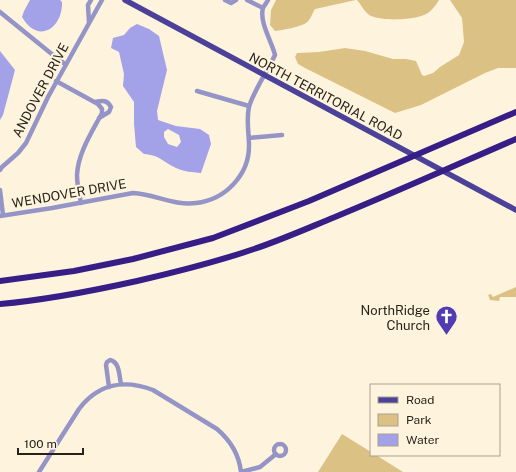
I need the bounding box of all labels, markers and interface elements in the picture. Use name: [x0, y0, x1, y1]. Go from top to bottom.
street label: ANDOVER DRIVE: [9, 41, 72, 140]
street label: NORTH TERRITORIAL ROAD: [247, 50, 405, 143]
street label: WENDOVER DRIVE: [11, 176, 127, 211]
place label: NorthRidge Church: [361, 303, 430, 333]
church icon: NorthRidge Church: [433, 304, 459, 337]
legend: [370, 384, 500, 456]
text: Road: [406, 393, 434, 407]
text: Park: [406, 413, 432, 427]
scale bar: [18, 430, 83, 456]
text: Water: [406, 433, 440, 447]
text: 100 m: [24, 437, 57, 451]

